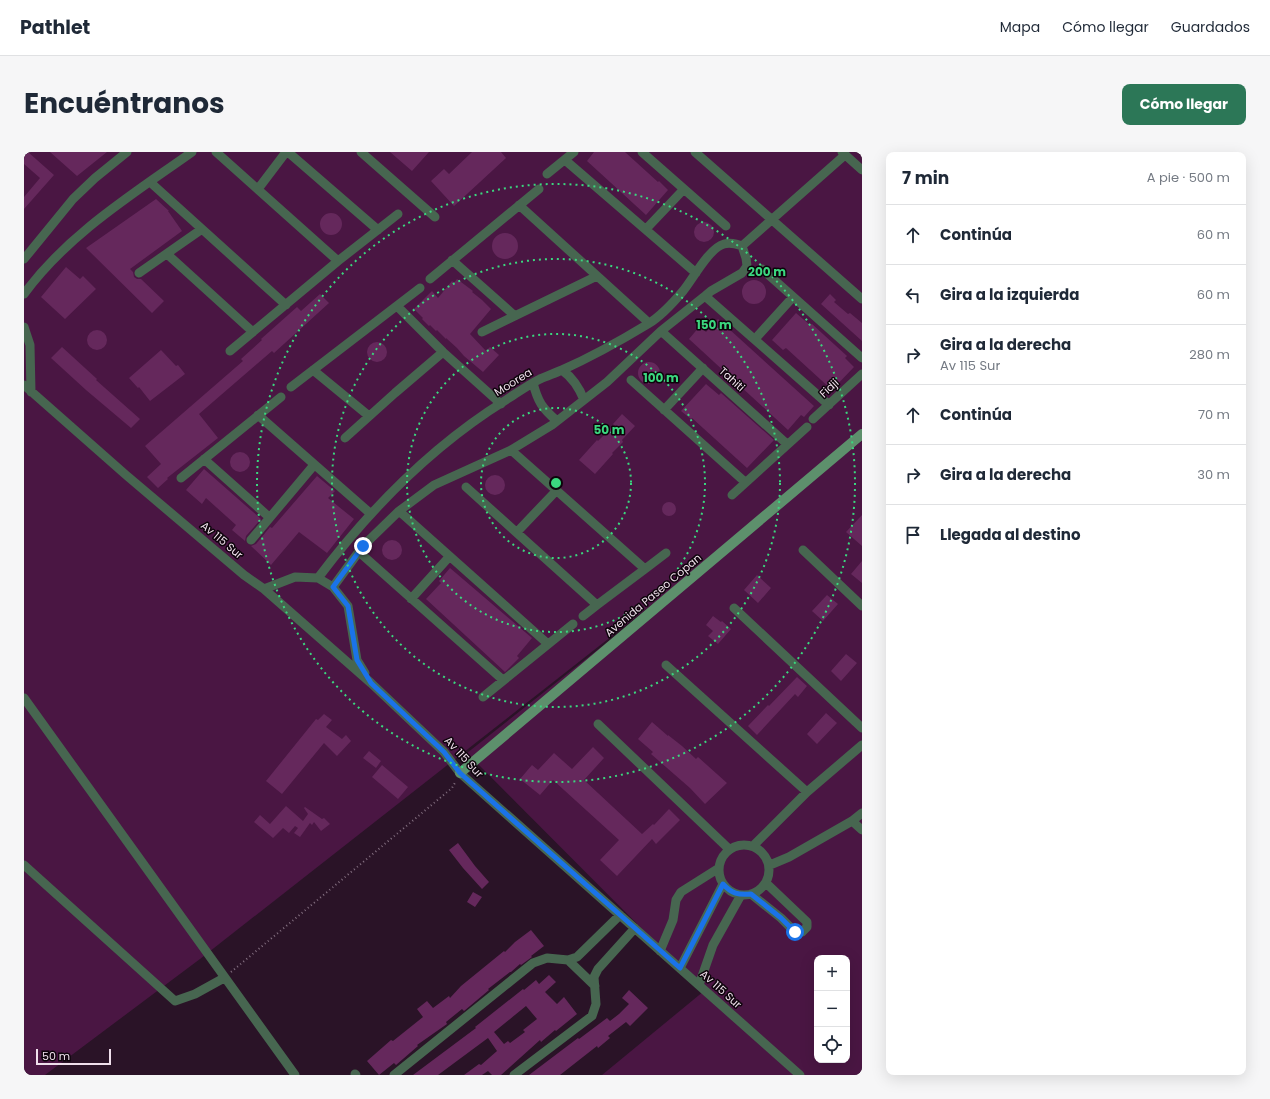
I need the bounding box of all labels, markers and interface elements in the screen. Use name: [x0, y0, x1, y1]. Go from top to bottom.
text: Pathlet: [20, 14, 90, 41]
text: Mapa: [1000, 17, 1040, 37]
text: Cómo llegar: [1062, 17, 1149, 37]
text: Guardados: [1171, 17, 1250, 37]
text: Encuéntranos: [24, 84, 225, 123]
button: Cómo llegar: [1122, 84, 1246, 125]
text: 7 min: [902, 166, 949, 190]
text: A pie · 500 m: [1147, 168, 1230, 187]
icon: ahead: [902, 224, 924, 246]
text: Continúa: [940, 224, 1012, 245]
text: 60 m: [1197, 225, 1230, 244]
text: 200 m: [748, 263, 786, 280]
icon: left: [902, 284, 924, 306]
text: Gira a la izquierda: [940, 284, 1079, 305]
text: 60 m: [1197, 285, 1230, 304]
text: 150 m: [696, 316, 732, 333]
text: Gira a la derecha: [940, 334, 1071, 355]
icon: right: [902, 344, 924, 366]
text: 280 m: [1189, 345, 1230, 364]
text: Av 115 Sur: [940, 356, 1000, 375]
street label: Tahiti: [716, 363, 749, 395]
street label: Moorea: [491, 364, 535, 400]
text: 100 m: [643, 369, 679, 386]
street label: Fidji: [816, 375, 842, 401]
icon: ahead: [902, 404, 924, 426]
text: Continúa: [940, 404, 1012, 425]
text: 70 m: [1198, 405, 1230, 424]
text: 50 m: [594, 421, 625, 438]
icon: right: [902, 464, 924, 486]
text: Gira a la derecha: [940, 464, 1071, 485]
text: 30 m: [1197, 465, 1230, 484]
centre of rings: [549, 476, 563, 490]
street label: Av 115 Sur: [197, 517, 247, 563]
icon: arrive: [902, 524, 924, 546]
text: Llegada al destino: [940, 524, 1081, 545]
route end: [354, 537, 372, 555]
street label: Avenida Paseo Copan: [601, 550, 705, 640]
street label: Av 115 Sur: [441, 733, 487, 781]
route start: [786, 923, 804, 941]
map controls: [814, 955, 850, 1063]
button: +: [814, 955, 850, 991]
street label: Av 115 Sur: [697, 966, 745, 1012]
button: −: [814, 991, 850, 1027]
button: locate: [814, 1027, 850, 1063]
scale bar: [36, 1047, 111, 1066]
text: 50 m: [42, 1048, 70, 1064]

